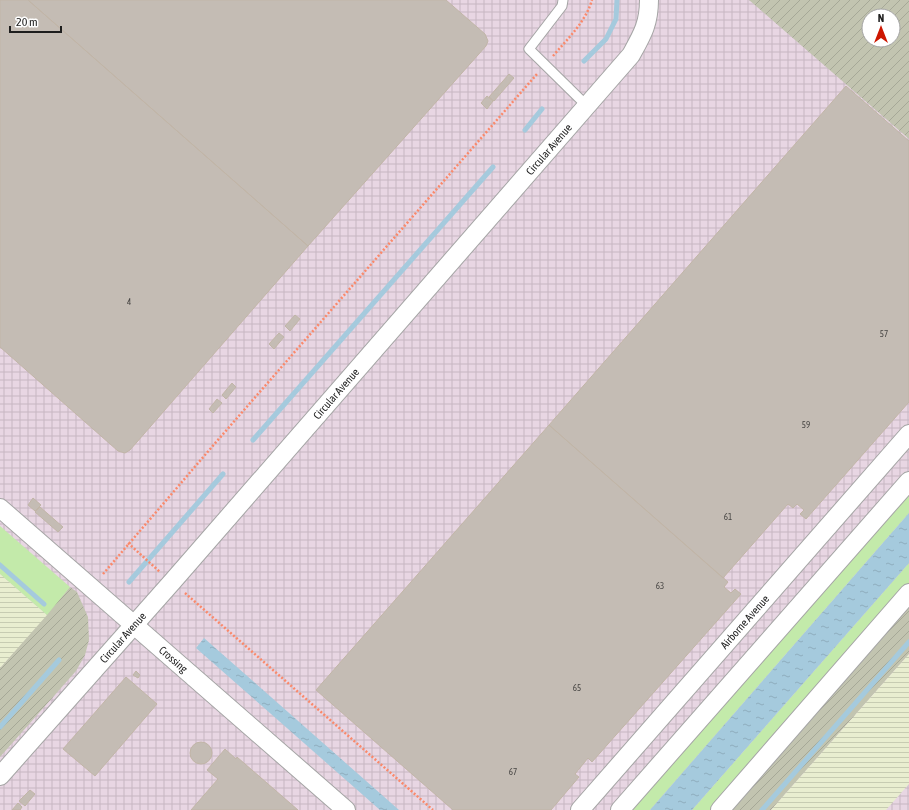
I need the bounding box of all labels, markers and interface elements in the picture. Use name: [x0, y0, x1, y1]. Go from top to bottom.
scale bar: [10, 8, 61, 34]
north arrow: [861, 8, 901, 48]
text: N: [878, 12, 884, 24]
text: 20 m: [16, 15, 38, 29]
street label: Circular Avenue: [523, 121, 574, 177]
house number: 4: [127, 297, 131, 307]
house number: 57: [880, 329, 888, 339]
street label: Circular Avenue: [311, 366, 361, 422]
house number: 59: [802, 420, 810, 430]
house number: 61: [724, 512, 732, 522]
house number: 63: [656, 581, 664, 591]
street label: Airborne Avenue: [718, 593, 771, 651]
street label: Circular Avenue: [97, 610, 148, 665]
street label: Crossing: [157, 644, 190, 675]
house number: 65: [573, 683, 581, 693]
house number: 67: [509, 767, 517, 777]

